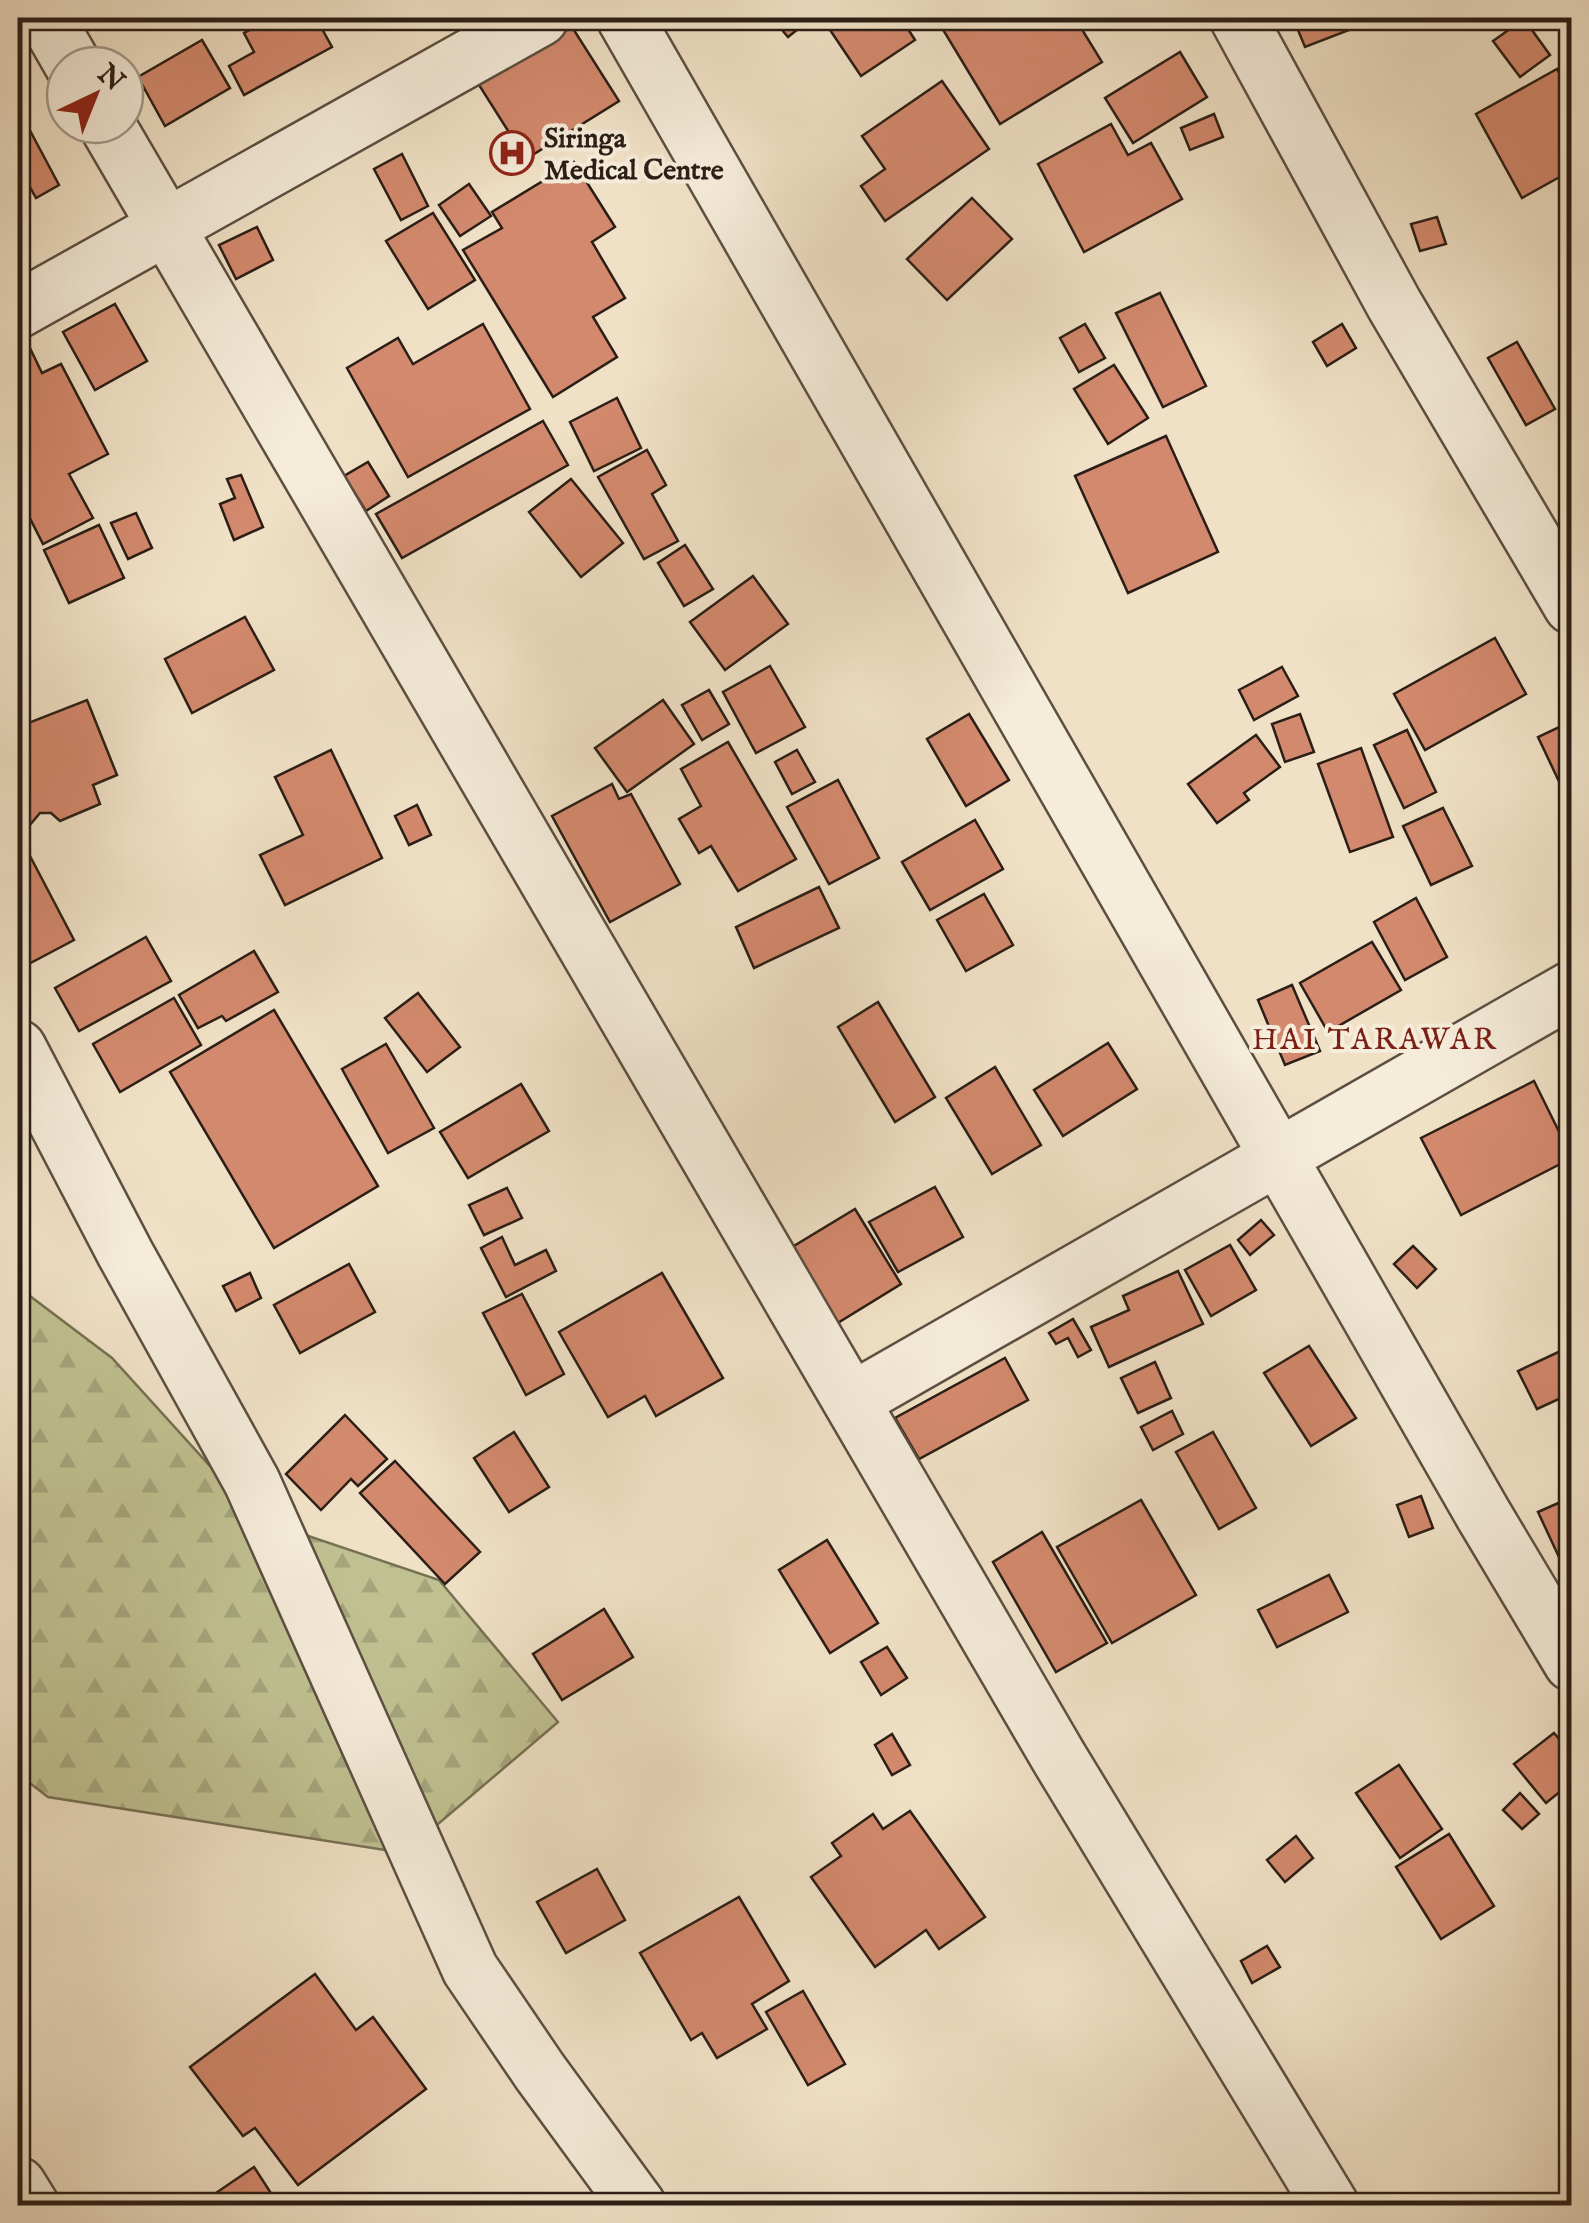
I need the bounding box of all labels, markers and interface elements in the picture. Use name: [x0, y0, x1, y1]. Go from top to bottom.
north arrow: [45, 45, 145, 145]
text: N: [89, 57, 131, 100]
place label: Siringa Medical Centre: [544, 122, 724, 189]
hospital icon: Siringa Medical Centre: [489, 130, 535, 176]
district label: HAI TARAWAR: [1252, 1022, 1498, 1060]

